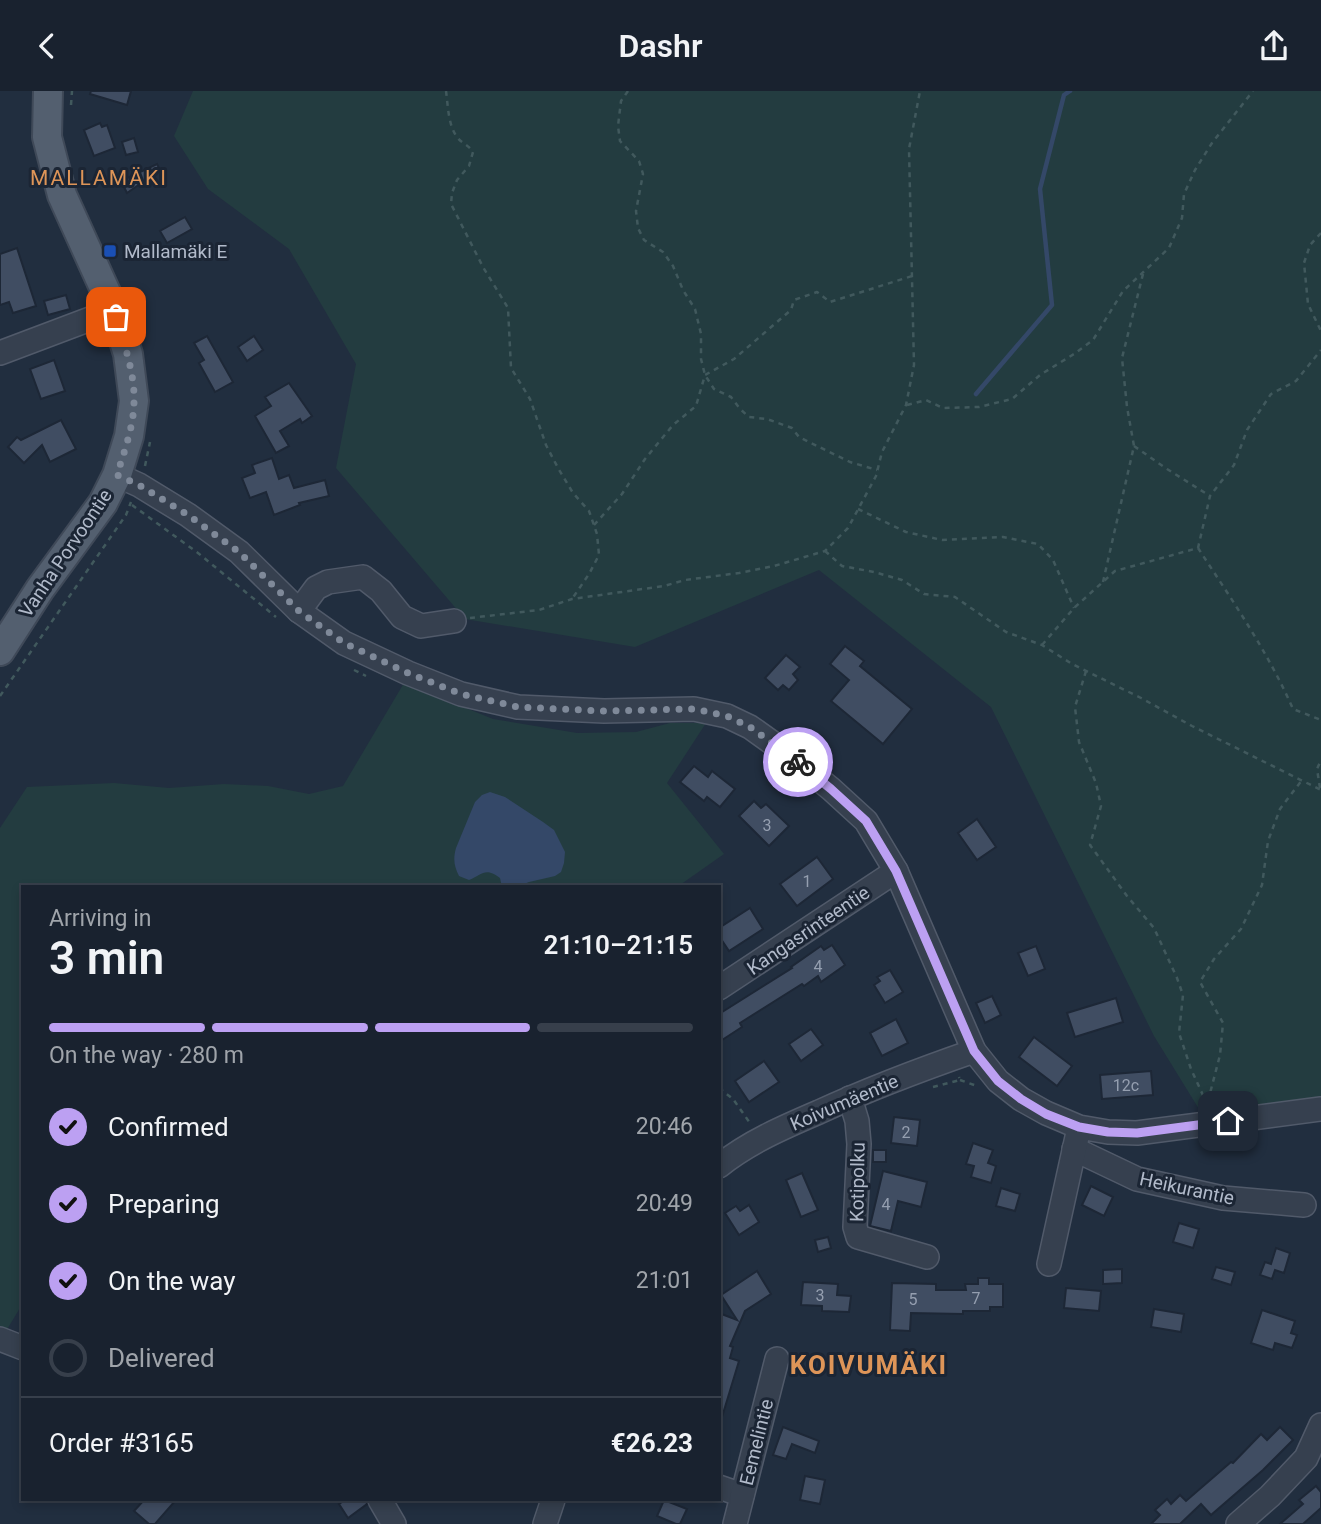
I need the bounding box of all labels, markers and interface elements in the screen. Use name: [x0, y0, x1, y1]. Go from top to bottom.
icon: back: [28, 27, 66, 65]
text: Dashr: [619, 27, 702, 65]
icon: share: [1255, 27, 1293, 65]
district label: MALLAMÄKI: [30, 166, 168, 190]
place label: Mallamäki E: [124, 240, 227, 263]
marker: Mallamäki E: [102, 243, 118, 259]
pin: [86, 287, 146, 347]
icon: bag: [97, 298, 135, 336]
street label: Vanha Porvoontie: [14, 485, 117, 622]
courier: [763, 727, 833, 797]
icon: bike: [779, 743, 817, 781]
house number: 3: [763, 816, 772, 835]
house number: 1: [803, 872, 812, 891]
street label: Kangasrinteentie: [743, 881, 874, 980]
text: Arriving in: [49, 905, 152, 932]
text: 21:10–21:15: [543, 930, 693, 960]
text: 3 min: [49, 931, 164, 985]
house number: 4: [814, 957, 823, 976]
text: On the way · 280 m: [49, 1042, 244, 1069]
street label: Koivumäentie: [787, 1069, 902, 1136]
house number: 12c: [1113, 1076, 1139, 1095]
pin: [1198, 1091, 1258, 1151]
icon: home: [1209, 1102, 1247, 1140]
icon: check: [49, 1108, 87, 1146]
text: Confirmed: [108, 1112, 229, 1142]
text: 20:46: [636, 1113, 693, 1140]
house number: 2: [902, 1123, 911, 1142]
street label: Kotipolku: [845, 1142, 870, 1222]
street label: Heikurantie: [1137, 1167, 1236, 1210]
icon: check: [49, 1185, 87, 1223]
text: Preparing: [108, 1189, 220, 1219]
text: 20:49: [636, 1190, 693, 1217]
house number: 4: [882, 1195, 891, 1214]
icon: check: [49, 1262, 87, 1300]
text: On the way: [108, 1266, 236, 1296]
text: 21:01: [636, 1267, 693, 1294]
house number: 3: [816, 1286, 825, 1305]
house number: 7: [972, 1289, 981, 1308]
house number: 5: [909, 1290, 918, 1309]
text: Delivered: [108, 1343, 215, 1373]
district label: KOIVUMÄKI: [790, 1350, 948, 1380]
street label: Eemelintie: [735, 1397, 778, 1488]
text: Order #3165: [49, 1428, 194, 1458]
text: €26.23: [611, 1428, 693, 1458]

